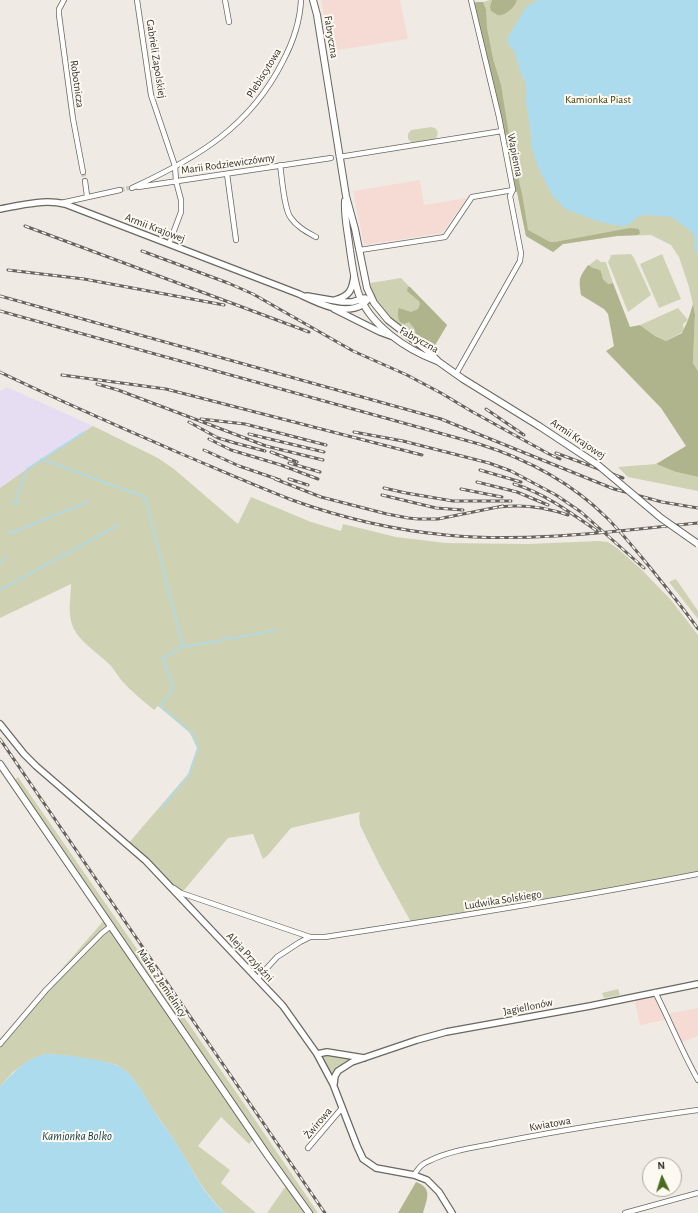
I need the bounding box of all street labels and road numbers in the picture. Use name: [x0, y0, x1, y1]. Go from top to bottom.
street label: Fabryczna: [321, 15, 341, 59]
street label: Gabrieli Zapolskiej: [143, 18, 169, 100]
street label: Plebiscytowa: [244, 46, 284, 100]
street label: Robotnicza: [67, 59, 87, 109]
street label: Wapienna: [504, 132, 526, 178]
street label: Marii Rodziewiczówny: [180, 151, 276, 177]
street label: Armii Krajowej: [123, 210, 187, 246]
street label: Fabryczna: [397, 324, 441, 356]
street label: Armii Krajowej: [548, 416, 608, 462]
street label: Ludwika Solskiego: [463, 887, 543, 913]
street label: Aleja Przyjaźni: [224, 929, 276, 985]
street label: Marka z Jemielnicy: [134, 946, 190, 1020]
street label: Jagiellonów: [502, 996, 554, 1018]
street label: Żwirowa: [301, 1105, 335, 1141]
street label: Kwiatowa: [528, 1114, 572, 1134]

